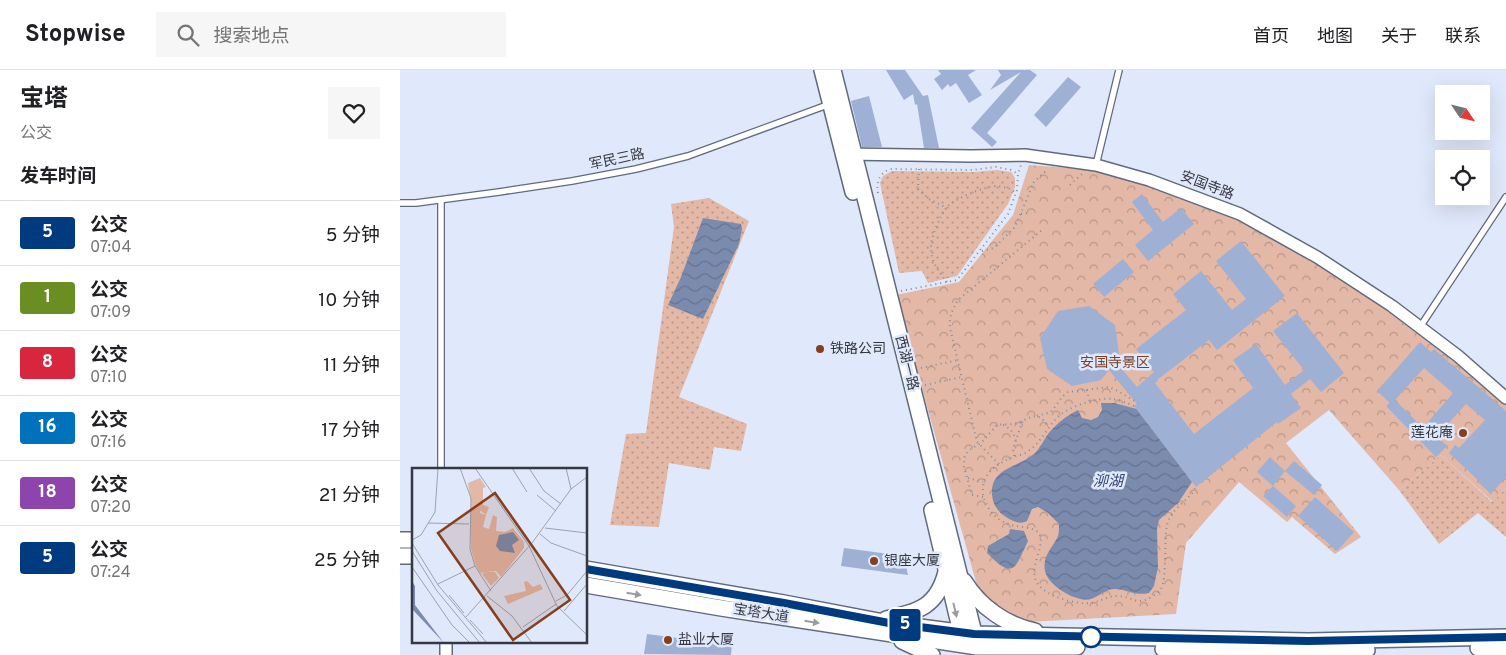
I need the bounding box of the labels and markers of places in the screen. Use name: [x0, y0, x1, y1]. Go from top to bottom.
place label: 铁路公司: [830, 341, 886, 358]
marker: 铁路公司: [814, 343, 826, 355]
place label: 莲花庵: [1411, 424, 1453, 442]
marker: 莲花庵: [1457, 427, 1469, 439]
place label: 银座大厦: [884, 553, 940, 570]
marker: 银座大厦: [868, 555, 880, 567]
unlabelled marker: [1080, 626, 1102, 648]
place label: 盐业大厦: [678, 631, 734, 649]
marker: 盐业大厦: [662, 634, 674, 646]

